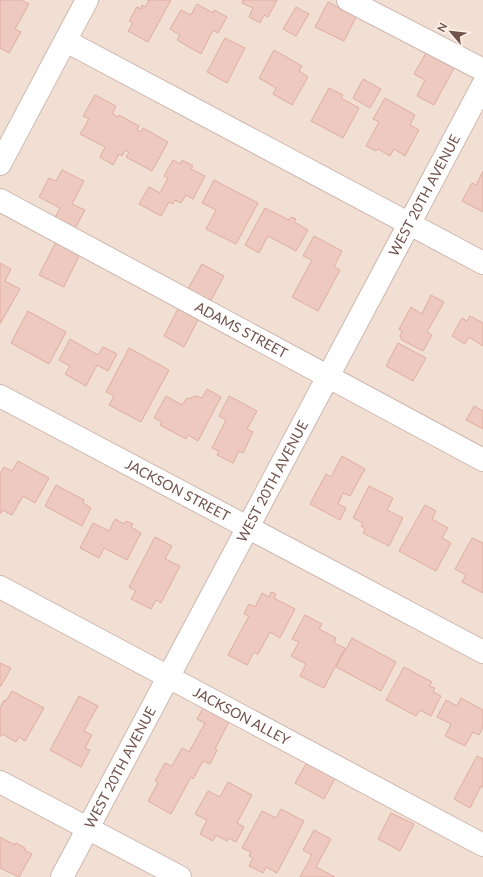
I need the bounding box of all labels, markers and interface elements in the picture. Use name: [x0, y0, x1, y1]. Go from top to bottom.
north arrow: [431, 12, 471, 52]
text: N: [434, 20, 449, 34]
street label: WEST 20TH AVENUE: [385, 131, 463, 259]
street label: ADAMS STREET: [192, 298, 291, 362]
street label: WEST 20TH AVENUE: [233, 417, 311, 545]
street label: JACKSON STREET: [123, 455, 234, 525]
street label: JACKSON ALLEY: [191, 683, 293, 748]
street label: WEST 20TH AVENUE: [80, 703, 159, 831]

